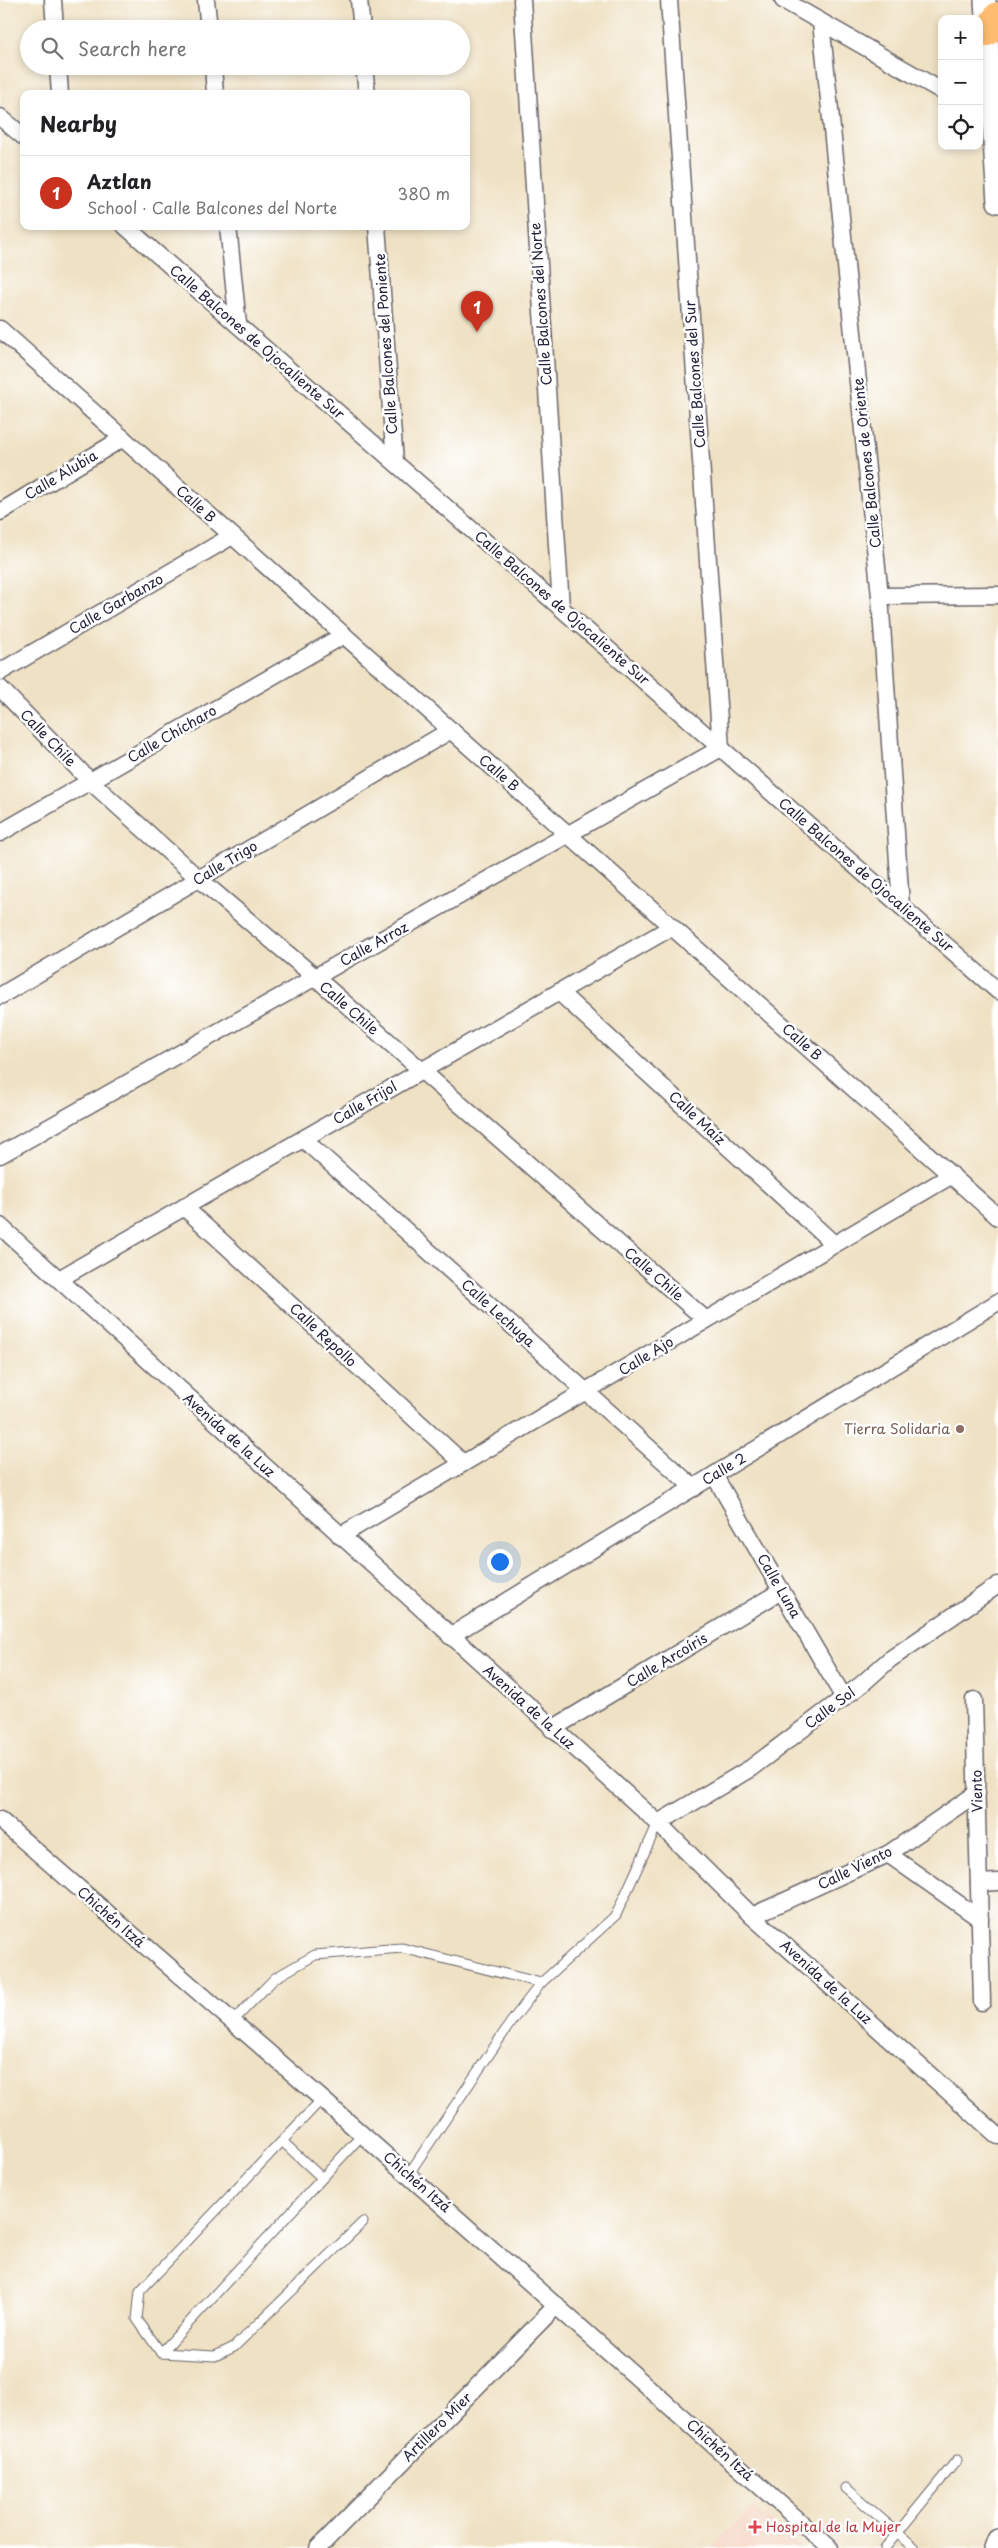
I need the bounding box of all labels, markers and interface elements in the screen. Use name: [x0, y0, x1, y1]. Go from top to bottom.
map controls: [938, 15, 983, 150]
button: +: [938, 15, 983, 60]
search box: [20, 20, 470, 75]
icon: search: [38, 34, 66, 62]
text: Search here: [78, 34, 187, 62]
button: −: [938, 60, 983, 105]
button: locate: [938, 105, 983, 150]
text: Nearby: [40, 107, 117, 139]
text: Aztlan: [87, 167, 152, 195]
text: 1: [52, 181, 60, 205]
text: 380 m: [398, 181, 450, 205]
text: School · Calle Balcones del Norte: [87, 195, 337, 219]
street label: Calle Balcones del Norte: [524, 222, 557, 386]
street label: Calle Balcones del Poniente: [369, 253, 402, 435]
street label: Calle Balcones de Ojocaliente Sur: [165, 260, 350, 424]
pin: 1: [461, 291, 493, 332]
street label: Calle Balcones del Sur: [679, 299, 710, 449]
street label: Calle Balcones de Oriente: [847, 377, 886, 549]
street label: Calle Alubia: [20, 444, 101, 505]
street label: Calle B: [172, 480, 221, 527]
street label: Calle Balcones de Ojocaliente Sur: [470, 526, 655, 690]
street label: Calle Garbanzo: [65, 568, 167, 639]
street label: Calle Chícharo: [123, 699, 220, 768]
street label: Calle Chile: [16, 704, 81, 771]
street label: Calle B: [475, 749, 524, 796]
street label: Calle Balcones de Ojocaliente Sur: [774, 793, 959, 957]
street label: Calle Trigo: [188, 835, 261, 890]
street label: Calle Arroz: [336, 916, 412, 971]
street label: Calle Chile: [315, 976, 384, 1039]
street label: Calle B: [778, 1018, 827, 1065]
street label: Calle Frijol: [329, 1076, 401, 1129]
street label: Calle Maíz: [664, 1086, 730, 1150]
street label: Calle Chile: [620, 1242, 689, 1305]
street label: Calle Lechuga: [457, 1274, 540, 1352]
street label: Calle Repollo: [285, 1298, 362, 1372]
street label: Calle Ajo: [614, 1331, 677, 1380]
street label: Avenida de la Luz: [179, 1388, 280, 1482]
place label: Tierra Solidaria: [844, 1418, 950, 1439]
marker: Tierra Solidaria: [954, 1423, 966, 1435]
street label: Calle 2: [698, 1447, 750, 1490]
your location: [487, 1549, 513, 1575]
street label: Calle Luna: [753, 1550, 807, 1622]
street label: Calle Arcoíris: [622, 1627, 711, 1692]
street label: Avenida de la Luz: [479, 1660, 580, 1754]
street label: Calle Sol: [800, 1682, 859, 1734]
street label: Viento: [966, 1769, 987, 1812]
street label: Calle Viento: [814, 1840, 896, 1895]
street label: Chichén Itzá: [73, 1881, 150, 1952]
street label: Avenida de la Luz: [776, 1935, 877, 2029]
street label: Chichén Itzá: [379, 2146, 456, 2217]
street label: Artillero Mier: [397, 2387, 476, 2466]
street label: Chichén Itzá: [682, 2414, 759, 2486]
place label: Hospital de la Mujer: [766, 2516, 901, 2537]
marker: Hospital de la Mujer: [748, 2520, 762, 2534]

